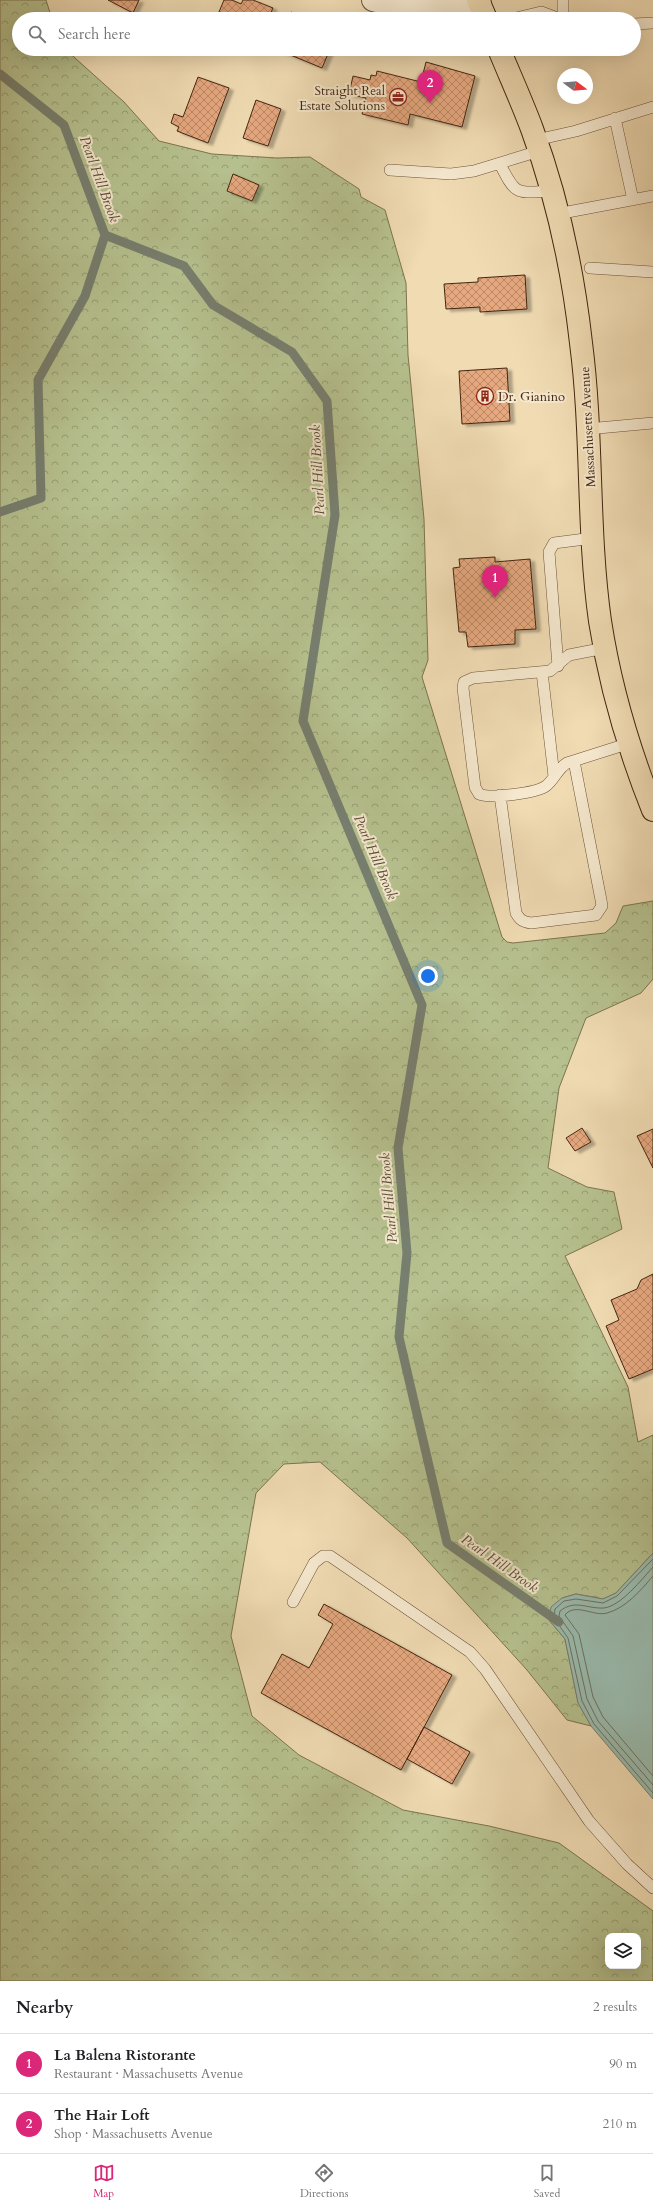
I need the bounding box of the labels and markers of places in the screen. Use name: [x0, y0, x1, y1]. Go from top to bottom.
pin: 2: [417, 70, 443, 103]
place label: Straight Real Estate Solutions: [299, 82, 386, 115]
office icon: Straight Real Estate Solutions: [388, 87, 408, 107]
building icon: Dr. Gianino: [475, 386, 495, 406]
place label: Dr. Gianino: [498, 388, 565, 406]
pin: 1: [482, 565, 508, 598]

